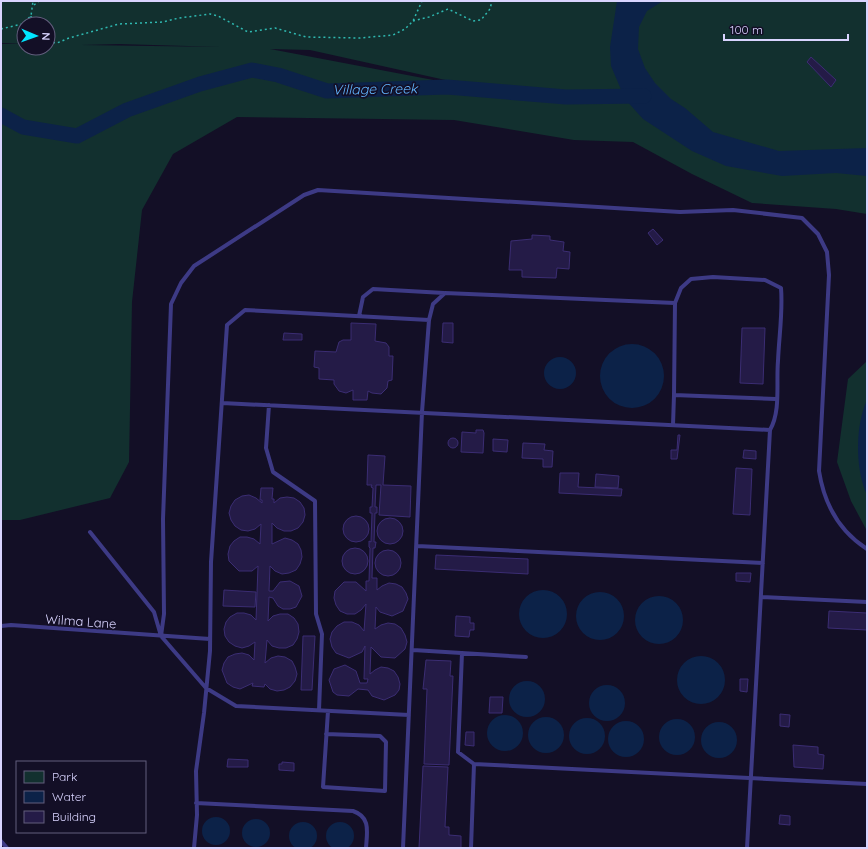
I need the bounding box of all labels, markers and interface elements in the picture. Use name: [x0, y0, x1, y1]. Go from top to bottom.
north arrow: [16, 16, 56, 56]
scale bar: [724, 16, 848, 42]
text: 100 m: [730, 22, 763, 37]
text: N: [39, 32, 53, 41]
water label: Village Creek: [332, 79, 419, 99]
street label: Wilma Lane: [45, 611, 117, 631]
legend: [16, 761, 146, 833]
text: Park: [52, 769, 77, 784]
text: Water: [52, 789, 87, 804]
text: Building: [52, 809, 96, 824]

